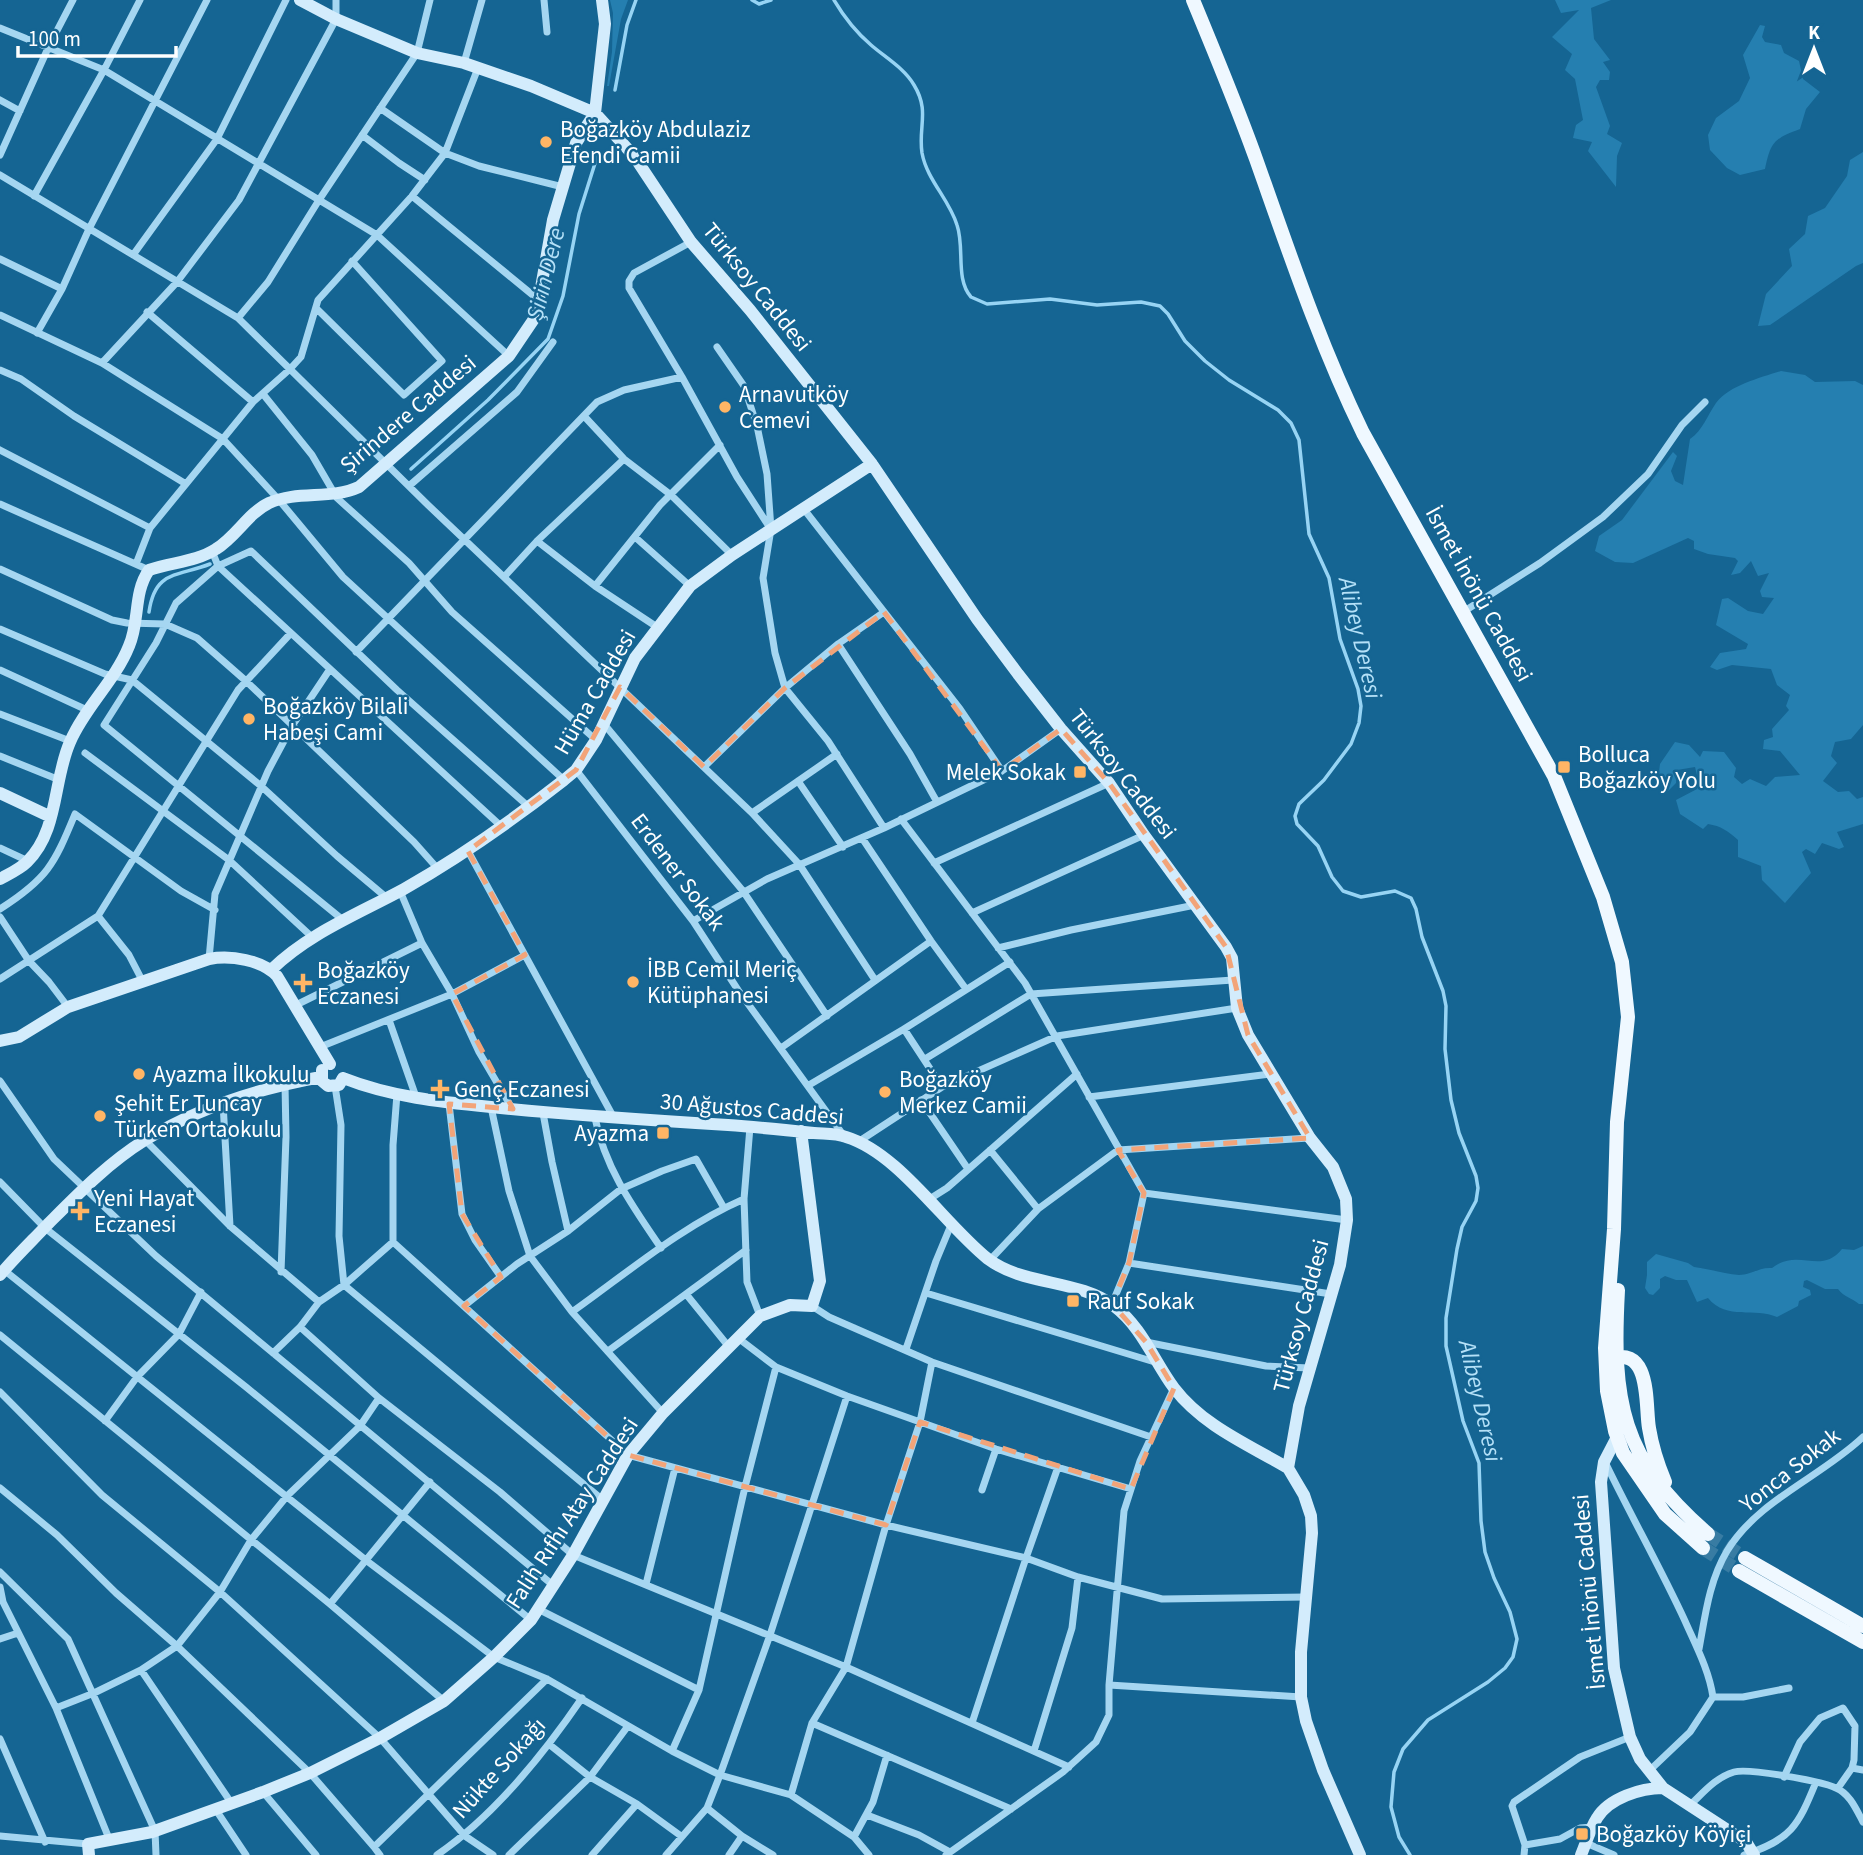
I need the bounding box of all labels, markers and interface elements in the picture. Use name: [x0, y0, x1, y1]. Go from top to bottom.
scale bar: [18, 14, 175, 58]
north arrow: [1779, 14, 1849, 84]
text: K: [1808, 20, 1820, 47]
text: 100 m: [28, 24, 81, 54]
place label: Boğazköy Abdulaziz Efendi Camii: [560, 113, 751, 172]
marker: Boğazköy Abdulaziz Efendi Camii: [538, 134, 554, 150]
street label: Türksoy Caddesi: [695, 215, 819, 359]
water label: Şirin Dere: [518, 224, 574, 324]
street label: Şirindere Caddesi: [333, 347, 483, 481]
place label: Arnavutköy Cemevi: [739, 378, 849, 437]
marker: Arnavutköy Cemevi: [717, 399, 733, 415]
street label: İsmet İnönü Caddesi: [1417, 500, 1541, 688]
water label: Alibey Deresi: [1329, 572, 1391, 703]
street label: Hüma Caddesi: [546, 623, 644, 761]
place label: Boğazköy Bilali Habeşi Cami: [263, 690, 408, 749]
street label: Türksoy Caddesi: [1062, 702, 1184, 846]
marker: Boğazköy Bilali Habeşi Cami: [241, 711, 257, 727]
place label: Bolluca Boğazköy Yolu: [1578, 738, 1716, 797]
place label: Melek Sokak: [946, 756, 1067, 789]
marker: Bolluca Boğazköy Yolu: [1556, 759, 1572, 775]
marker: Melek Sokak: [1072, 764, 1088, 780]
street label: Erdener Sokak: [623, 806, 734, 938]
place label: İBB Cemil Meriç Kütüphanesi: [647, 953, 797, 1012]
place label: Boğazköy Eczanesi: [317, 954, 410, 1013]
marker: İBB Cemil Meriç Kütüphanesi: [625, 974, 641, 990]
marker: Boğazköy Eczanesi: [295, 975, 311, 991]
place label: Ayazma İlkokulu: [153, 1058, 310, 1091]
place label: Boğazköy Merkez Camii: [899, 1063, 1027, 1122]
marker: Ayazma İlkokulu: [131, 1066, 147, 1082]
place label: Genç Eczanesi: [454, 1073, 590, 1106]
marker: Genç Eczanesi: [432, 1081, 448, 1097]
marker: Boğazköy Merkez Camii: [877, 1084, 893, 1100]
street label: 30 Ağustos Caddesi: [659, 1085, 845, 1133]
place label: Şehit Er Tuncay Türken Ortaokulu: [114, 1087, 282, 1146]
marker: Şehit Er Tuncay Türken Ortaokulu: [92, 1108, 108, 1124]
place label: Ayazma: [574, 1117, 649, 1150]
marker: Ayazma: [655, 1125, 671, 1141]
place label: Yeni Hayat Eczanesi: [93, 1182, 194, 1241]
marker: Yeni Hayat Eczanesi: [72, 1203, 88, 1219]
street label: Türksoy Caddesi: [1265, 1236, 1337, 1396]
place label: Rauf Sokak: [1087, 1285, 1195, 1318]
marker: Rauf Sokak: [1065, 1293, 1081, 1309]
water label: Alibey Deresi: [1449, 1335, 1511, 1466]
street label: Falih Rıfhı Atay Caddesi: [498, 1411, 646, 1615]
street label: Yonca Sokak: [1732, 1420, 1848, 1521]
street label: İsmet İnönü Caddesi: [1564, 1493, 1614, 1691]
street label: Nükte Sokağı: [444, 1710, 554, 1826]
place label: Boğazköy Köyiçi: [1596, 1818, 1751, 1851]
marker: Boğazköy Köyiçi: [1574, 1826, 1590, 1842]

